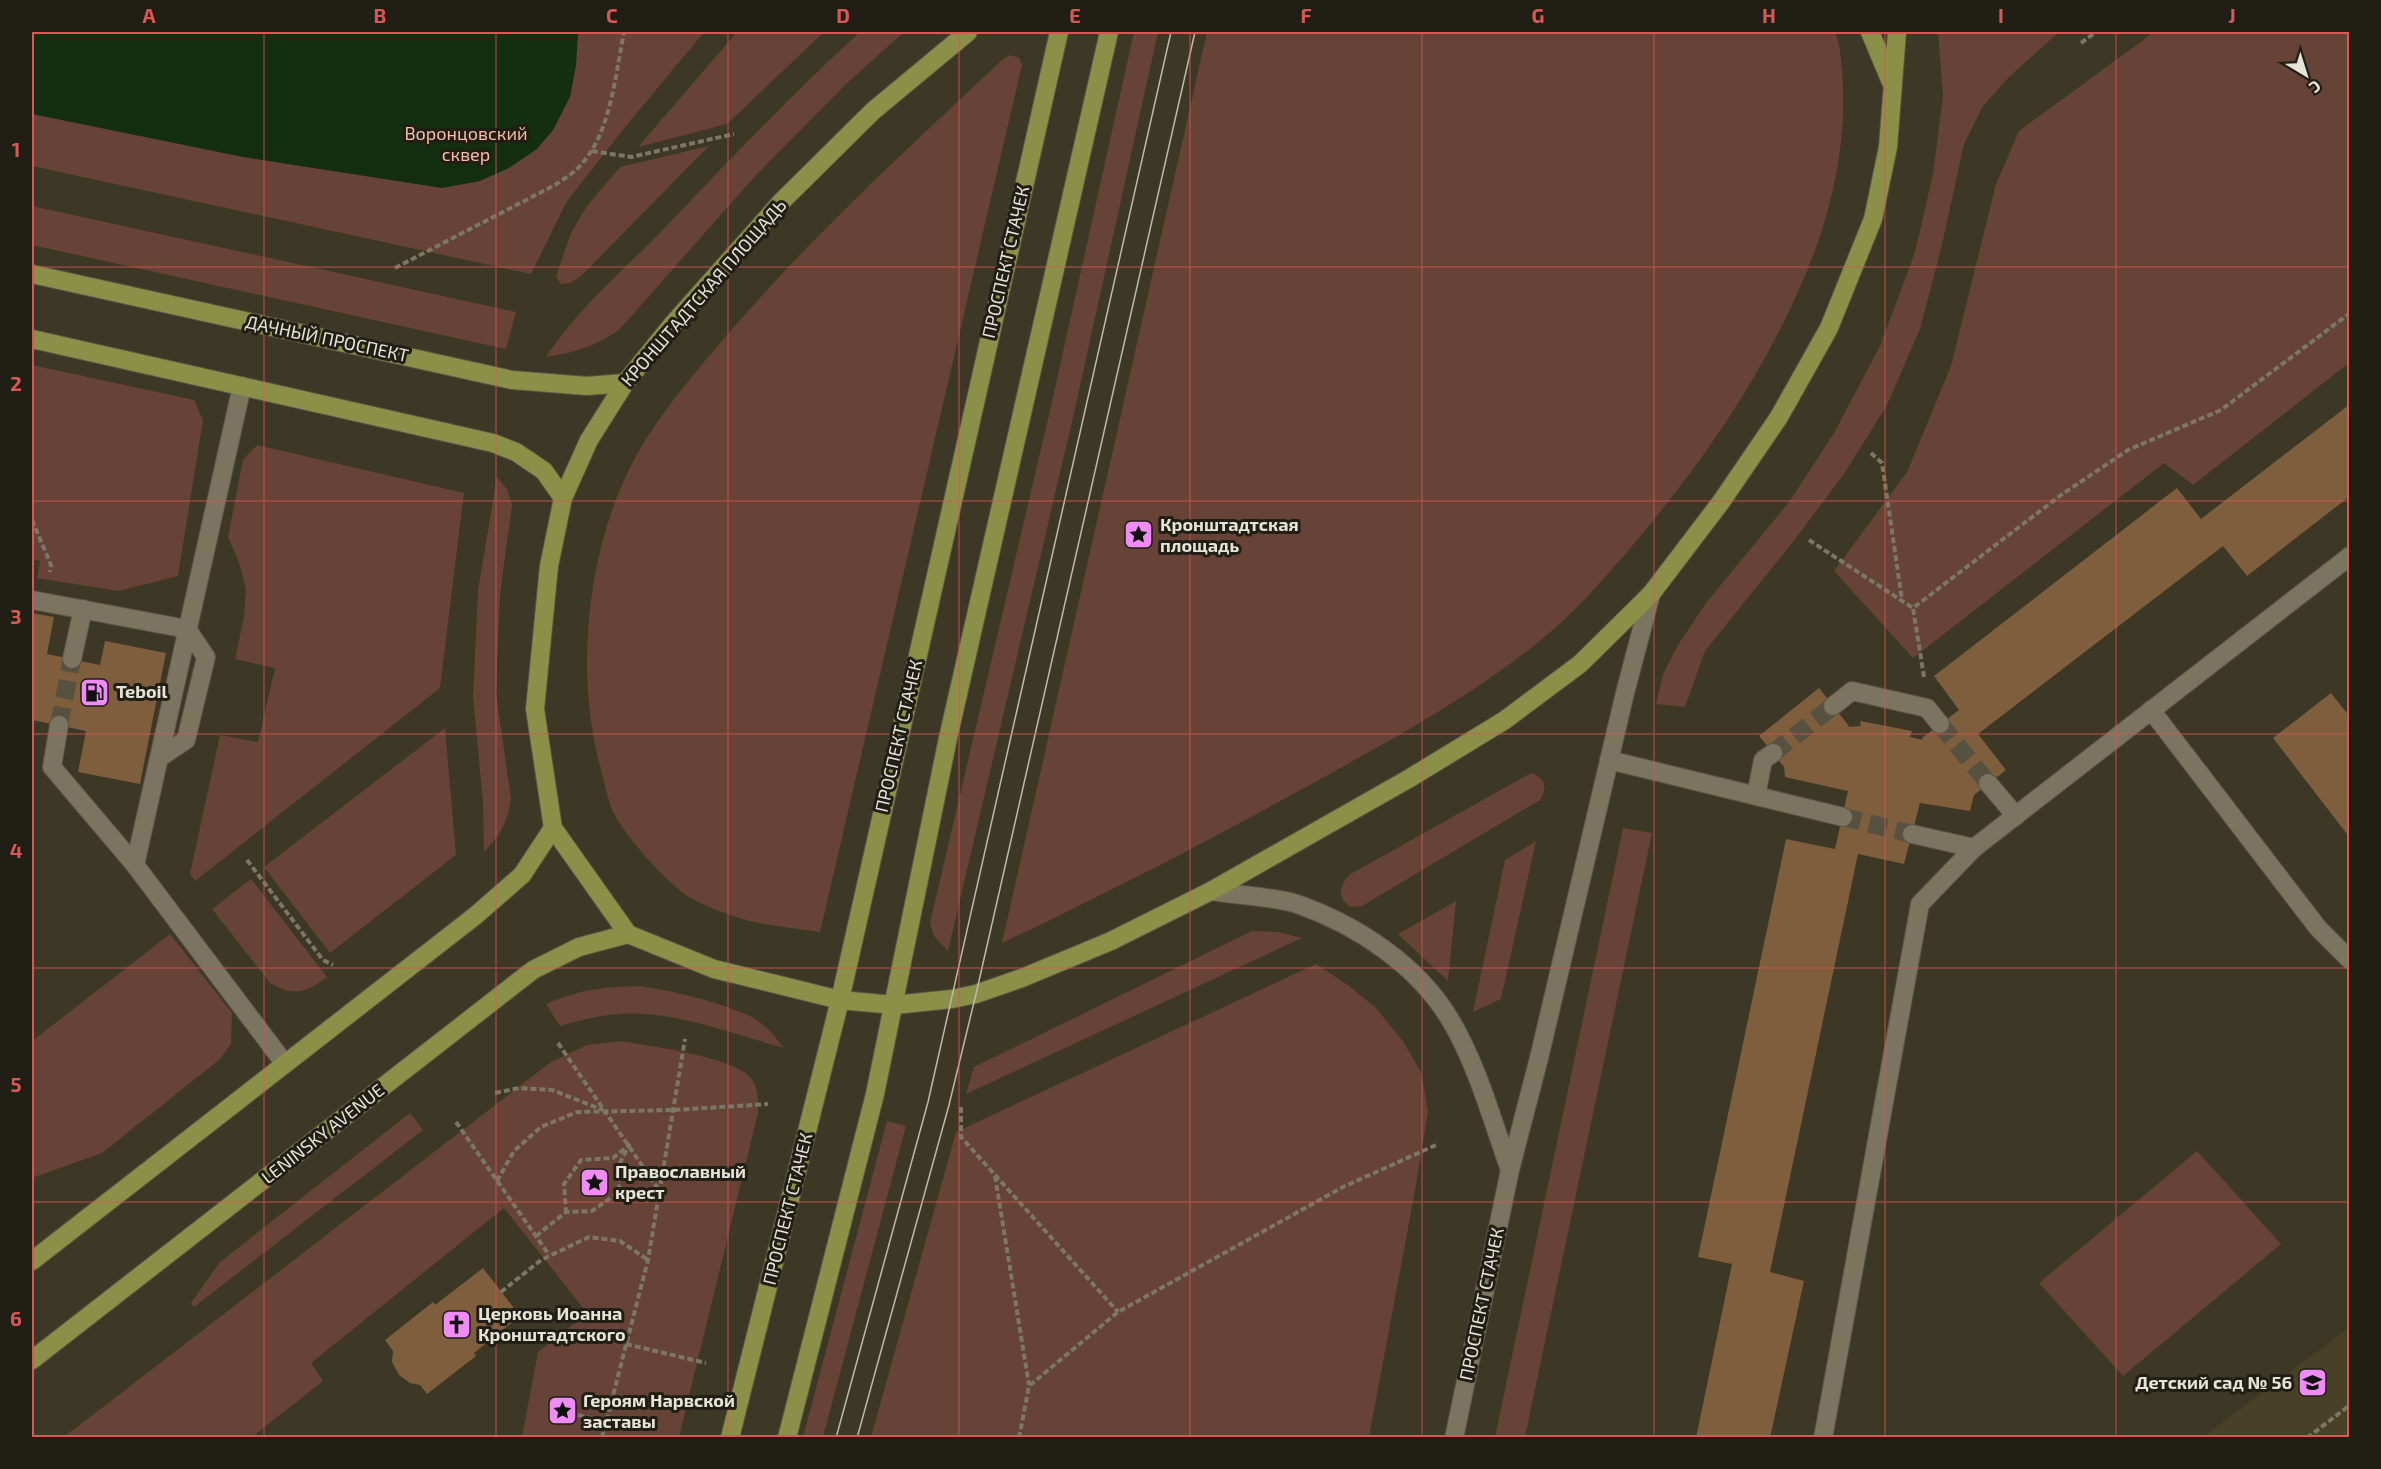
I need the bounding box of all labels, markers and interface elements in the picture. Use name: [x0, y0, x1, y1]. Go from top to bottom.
text: A: [142, 3, 156, 27]
text: B: [374, 3, 386, 27]
text: C: [606, 3, 618, 27]
text: D: [836, 3, 850, 27]
text: E: [1069, 3, 1081, 27]
text: F: [1300, 3, 1312, 27]
text: G: [1532, 3, 1544, 27]
text: H: [1762, 3, 1776, 27]
text: I: [1998, 3, 2004, 27]
text: J: [2228, 3, 2236, 27]
north arrow: [2276, 45, 2336, 105]
text: С: [2306, 77, 2325, 98]
park label: Воронцовский сквер: [404, 122, 528, 165]
text: 1: [12, 137, 20, 161]
street label: ПРОСПЕКТ СТАЧЕК: [977, 183, 1033, 340]
street label: КРОНШТАДТСКАЯ ПЛОЩАДЬ: [616, 194, 791, 390]
street label: ДАЧНЫЙ ПРОСПЕКТ: [244, 310, 411, 366]
text: 2: [10, 371, 22, 395]
place label: Кронштадтская площадь: [1160, 513, 1299, 556]
place icon: Кронштадтская площадь: [1123, 519, 1155, 551]
text: 3: [10, 604, 22, 628]
street label: ПРОСПЕКТ СТАЧЕК: [870, 657, 926, 814]
fuel station icon: Teboil: [79, 676, 111, 708]
place label: Teboil: [116, 680, 167, 702]
text: 4: [10, 838, 23, 862]
text: 5: [10, 1072, 22, 1096]
street label: LENINSKY AVENUE: [257, 1078, 388, 1188]
street label: ПРОСПЕКТ СТАЧЕК: [758, 1130, 817, 1287]
place label: Православный крест: [615, 1160, 746, 1203]
place icon: Православный крест: [578, 1166, 610, 1198]
street label: ПРОСПЕКТ СТАЧЕК: [1454, 1225, 1508, 1382]
place label: Церковь Иоанна Кронштадтского: [478, 1302, 626, 1345]
text: 6: [10, 1306, 22, 1330]
church icon: Церковь Иоанна Кронштадтского: [441, 1308, 473, 1340]
school or university icon: Детский сад № 56: [2297, 1367, 2329, 1399]
place label: Детский сад № 56: [2135, 1371, 2292, 1393]
place label: Героям Нарвской заставы: [583, 1389, 735, 1432]
place icon: Героям Нарвской заставы: [546, 1395, 578, 1427]

